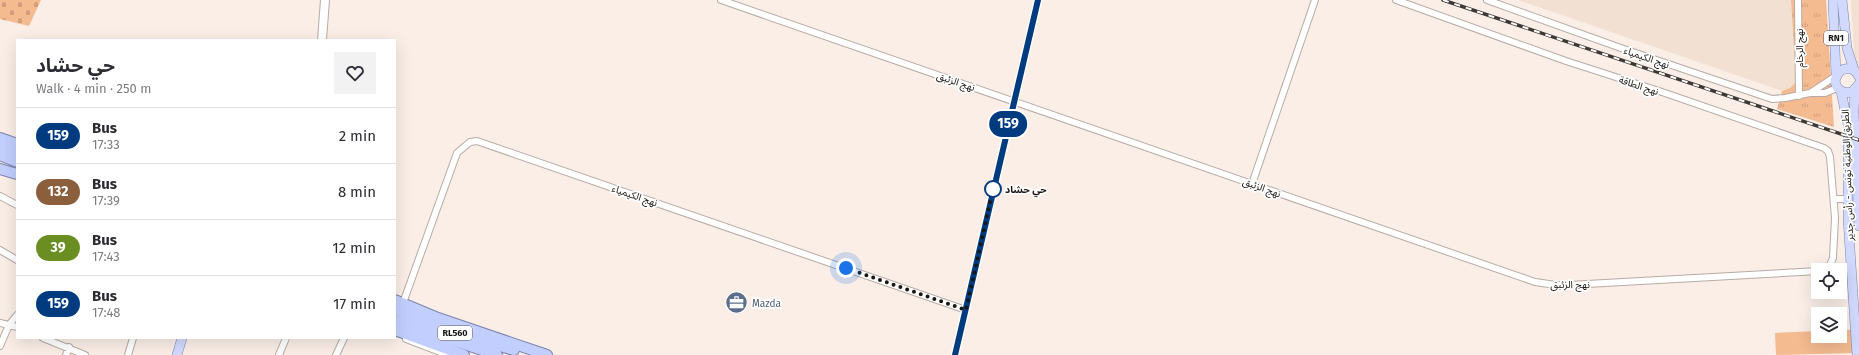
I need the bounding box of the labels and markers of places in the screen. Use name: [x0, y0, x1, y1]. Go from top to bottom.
marker: حي حشاد: [984, 180, 1002, 198]
place label: حي حشاد: [1005, 184, 1047, 198]
office icon: Mazda: [724, 290, 750, 316]
place label: Mazda: [752, 298, 781, 310]

